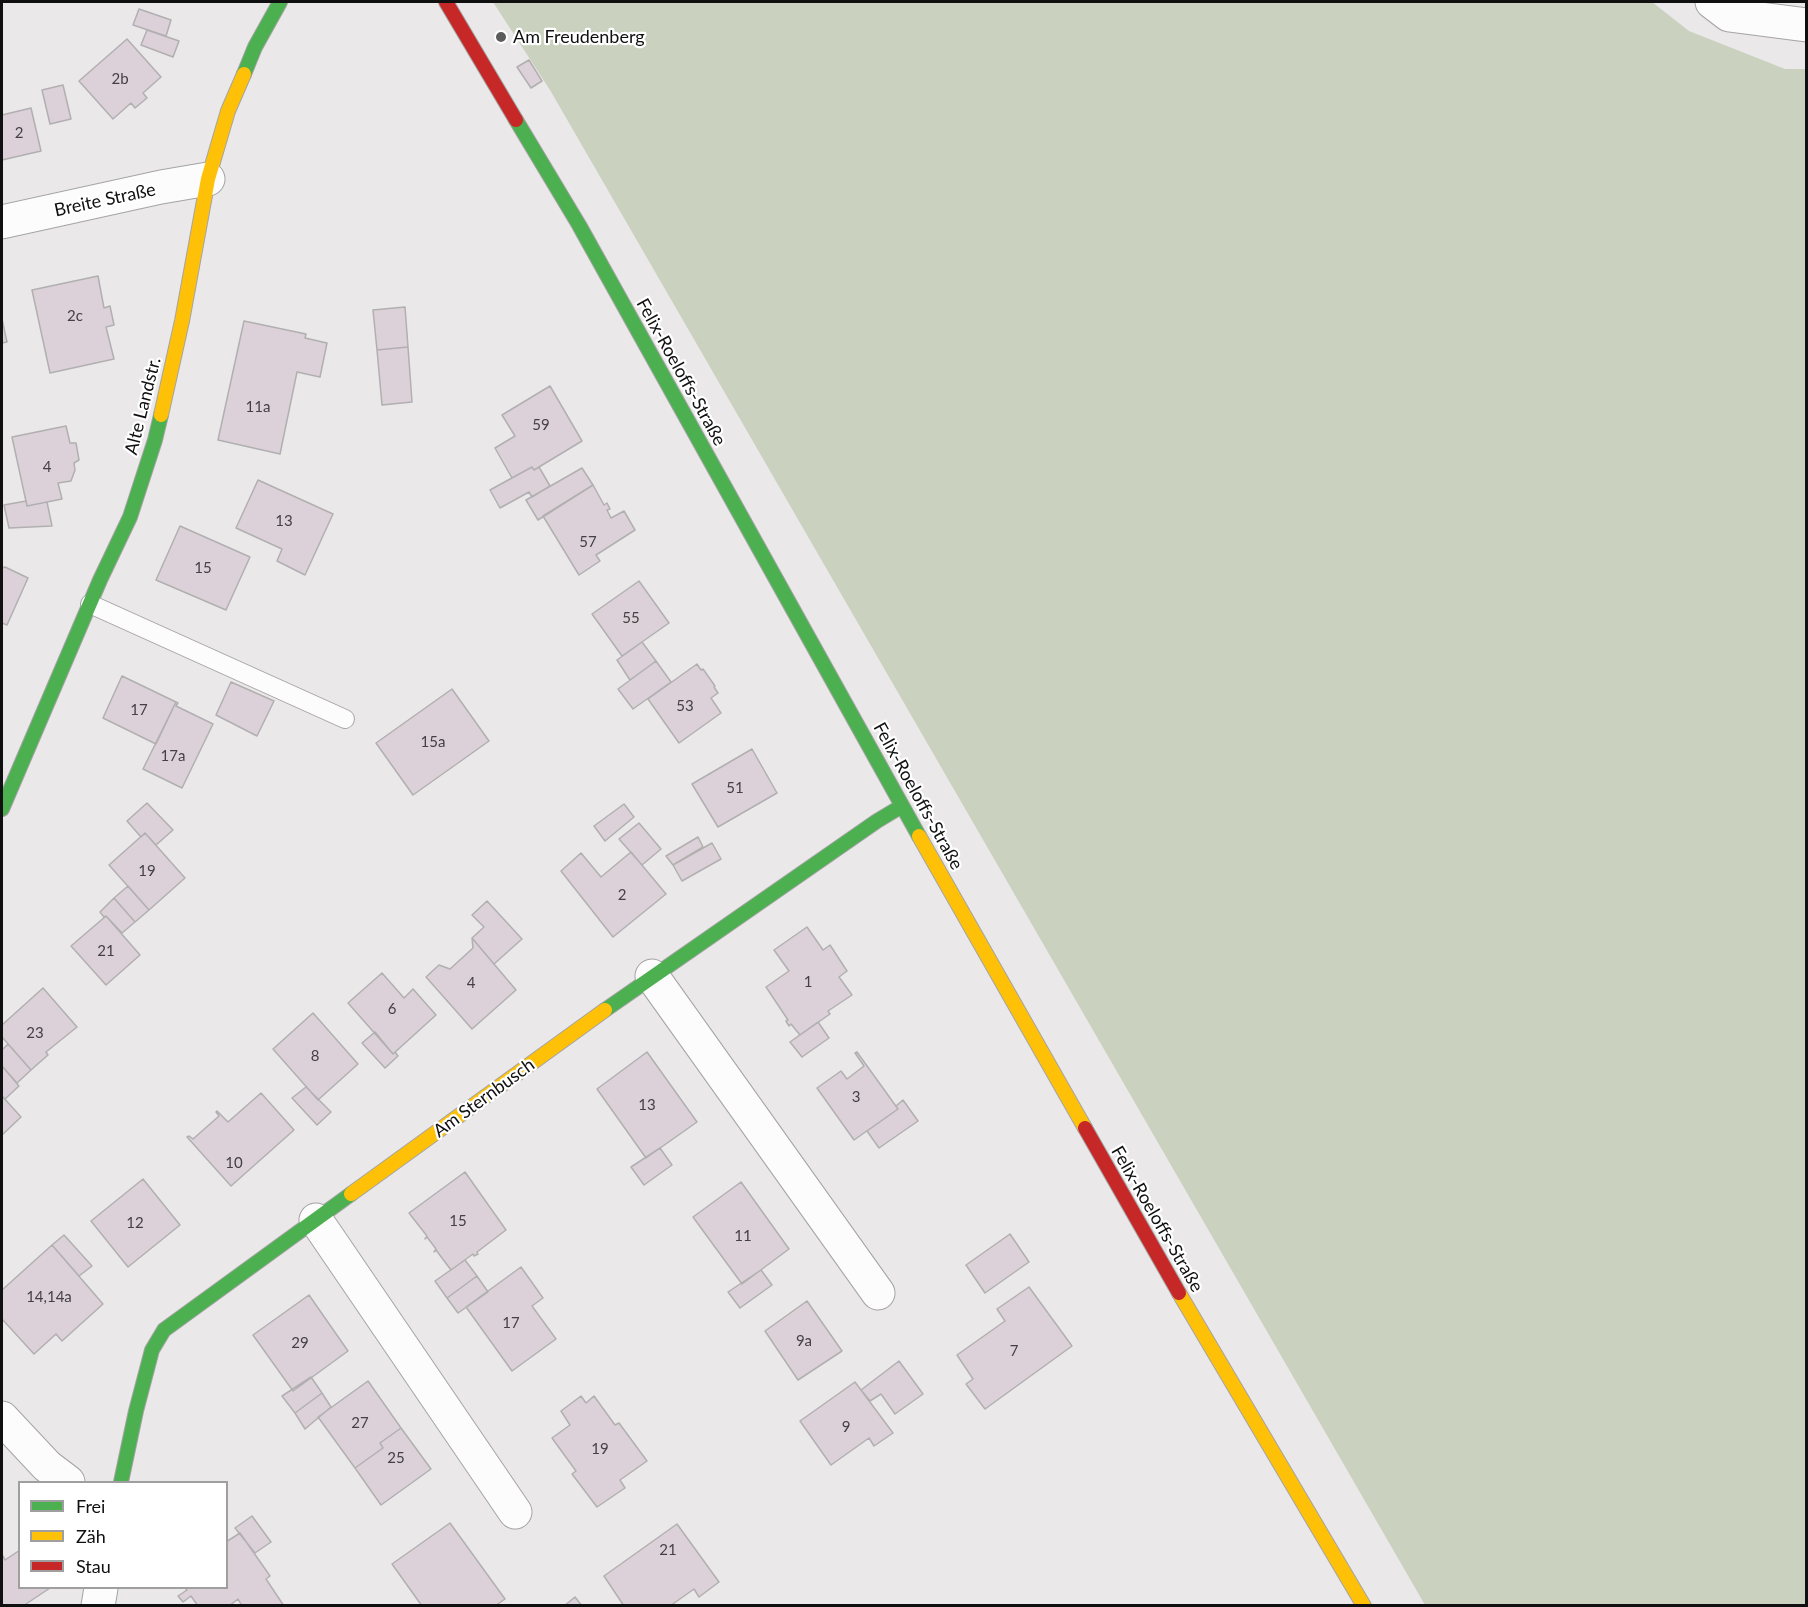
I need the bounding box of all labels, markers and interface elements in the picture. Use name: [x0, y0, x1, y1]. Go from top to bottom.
place label: Am Freudenberg: [513, 26, 645, 48]
marker: Am Freudenberg: [494, 30, 508, 44]
house number: 2b: [111, 70, 129, 88]
house number: 2: [15, 124, 23, 142]
street label: Breite Straße: [52, 179, 158, 221]
street label: Felix-Roeloffs-Straße: [632, 295, 730, 449]
house number: 2c: [67, 307, 83, 325]
street label: Alte Landstr.: [120, 355, 166, 457]
house number: 11a: [246, 398, 270, 416]
house number: 59: [532, 416, 550, 434]
house number: 4: [43, 458, 51, 476]
house number: 13: [275, 512, 293, 530]
house number: 57: [579, 533, 597, 551]
house number: 15: [194, 559, 212, 577]
house number: 55: [622, 609, 640, 627]
house number: 53: [676, 697, 694, 715]
house number: 17: [130, 701, 148, 719]
street label: Felix-Roeloffs-Straße: [869, 719, 967, 873]
house number: 15a: [421, 733, 445, 751]
house number: 17a: [161, 747, 185, 765]
house number: 51: [726, 779, 744, 797]
house number: 19: [138, 862, 156, 880]
house number: 2: [618, 886, 626, 904]
house number: 21: [97, 942, 115, 960]
house number: 1: [804, 973, 812, 991]
house number: 4: [467, 974, 475, 992]
house number: 6: [388, 1000, 396, 1018]
house number: 23: [26, 1024, 44, 1042]
house number: 8: [311, 1047, 319, 1065]
street label: Am Sternbusch: [429, 1054, 539, 1142]
house number: 3: [852, 1088, 860, 1106]
house number: 13: [638, 1096, 656, 1114]
street label: Felix-Roeloffs-Straße: [1106, 1142, 1208, 1296]
house number: 10: [225, 1154, 243, 1172]
house number: 15: [449, 1212, 467, 1230]
house number: 12: [126, 1214, 144, 1232]
house number: 11: [734, 1227, 752, 1245]
house number: 14,14a: [26, 1288, 72, 1306]
house number: 17: [502, 1314, 520, 1332]
house number: 9a: [796, 1332, 812, 1350]
house number: 29: [291, 1334, 309, 1352]
house number: 7: [1010, 1342, 1018, 1360]
house number: 27: [351, 1414, 369, 1432]
house number: 9: [842, 1418, 850, 1436]
house number: 19: [591, 1440, 609, 1458]
house number: 25: [387, 1449, 405, 1467]
legend: [18, 1481, 228, 1589]
text: Frei: [76, 1495, 105, 1517]
text: Zäh: [76, 1525, 106, 1547]
house number: 21: [659, 1541, 677, 1559]
text: Stau: [76, 1555, 111, 1577]

